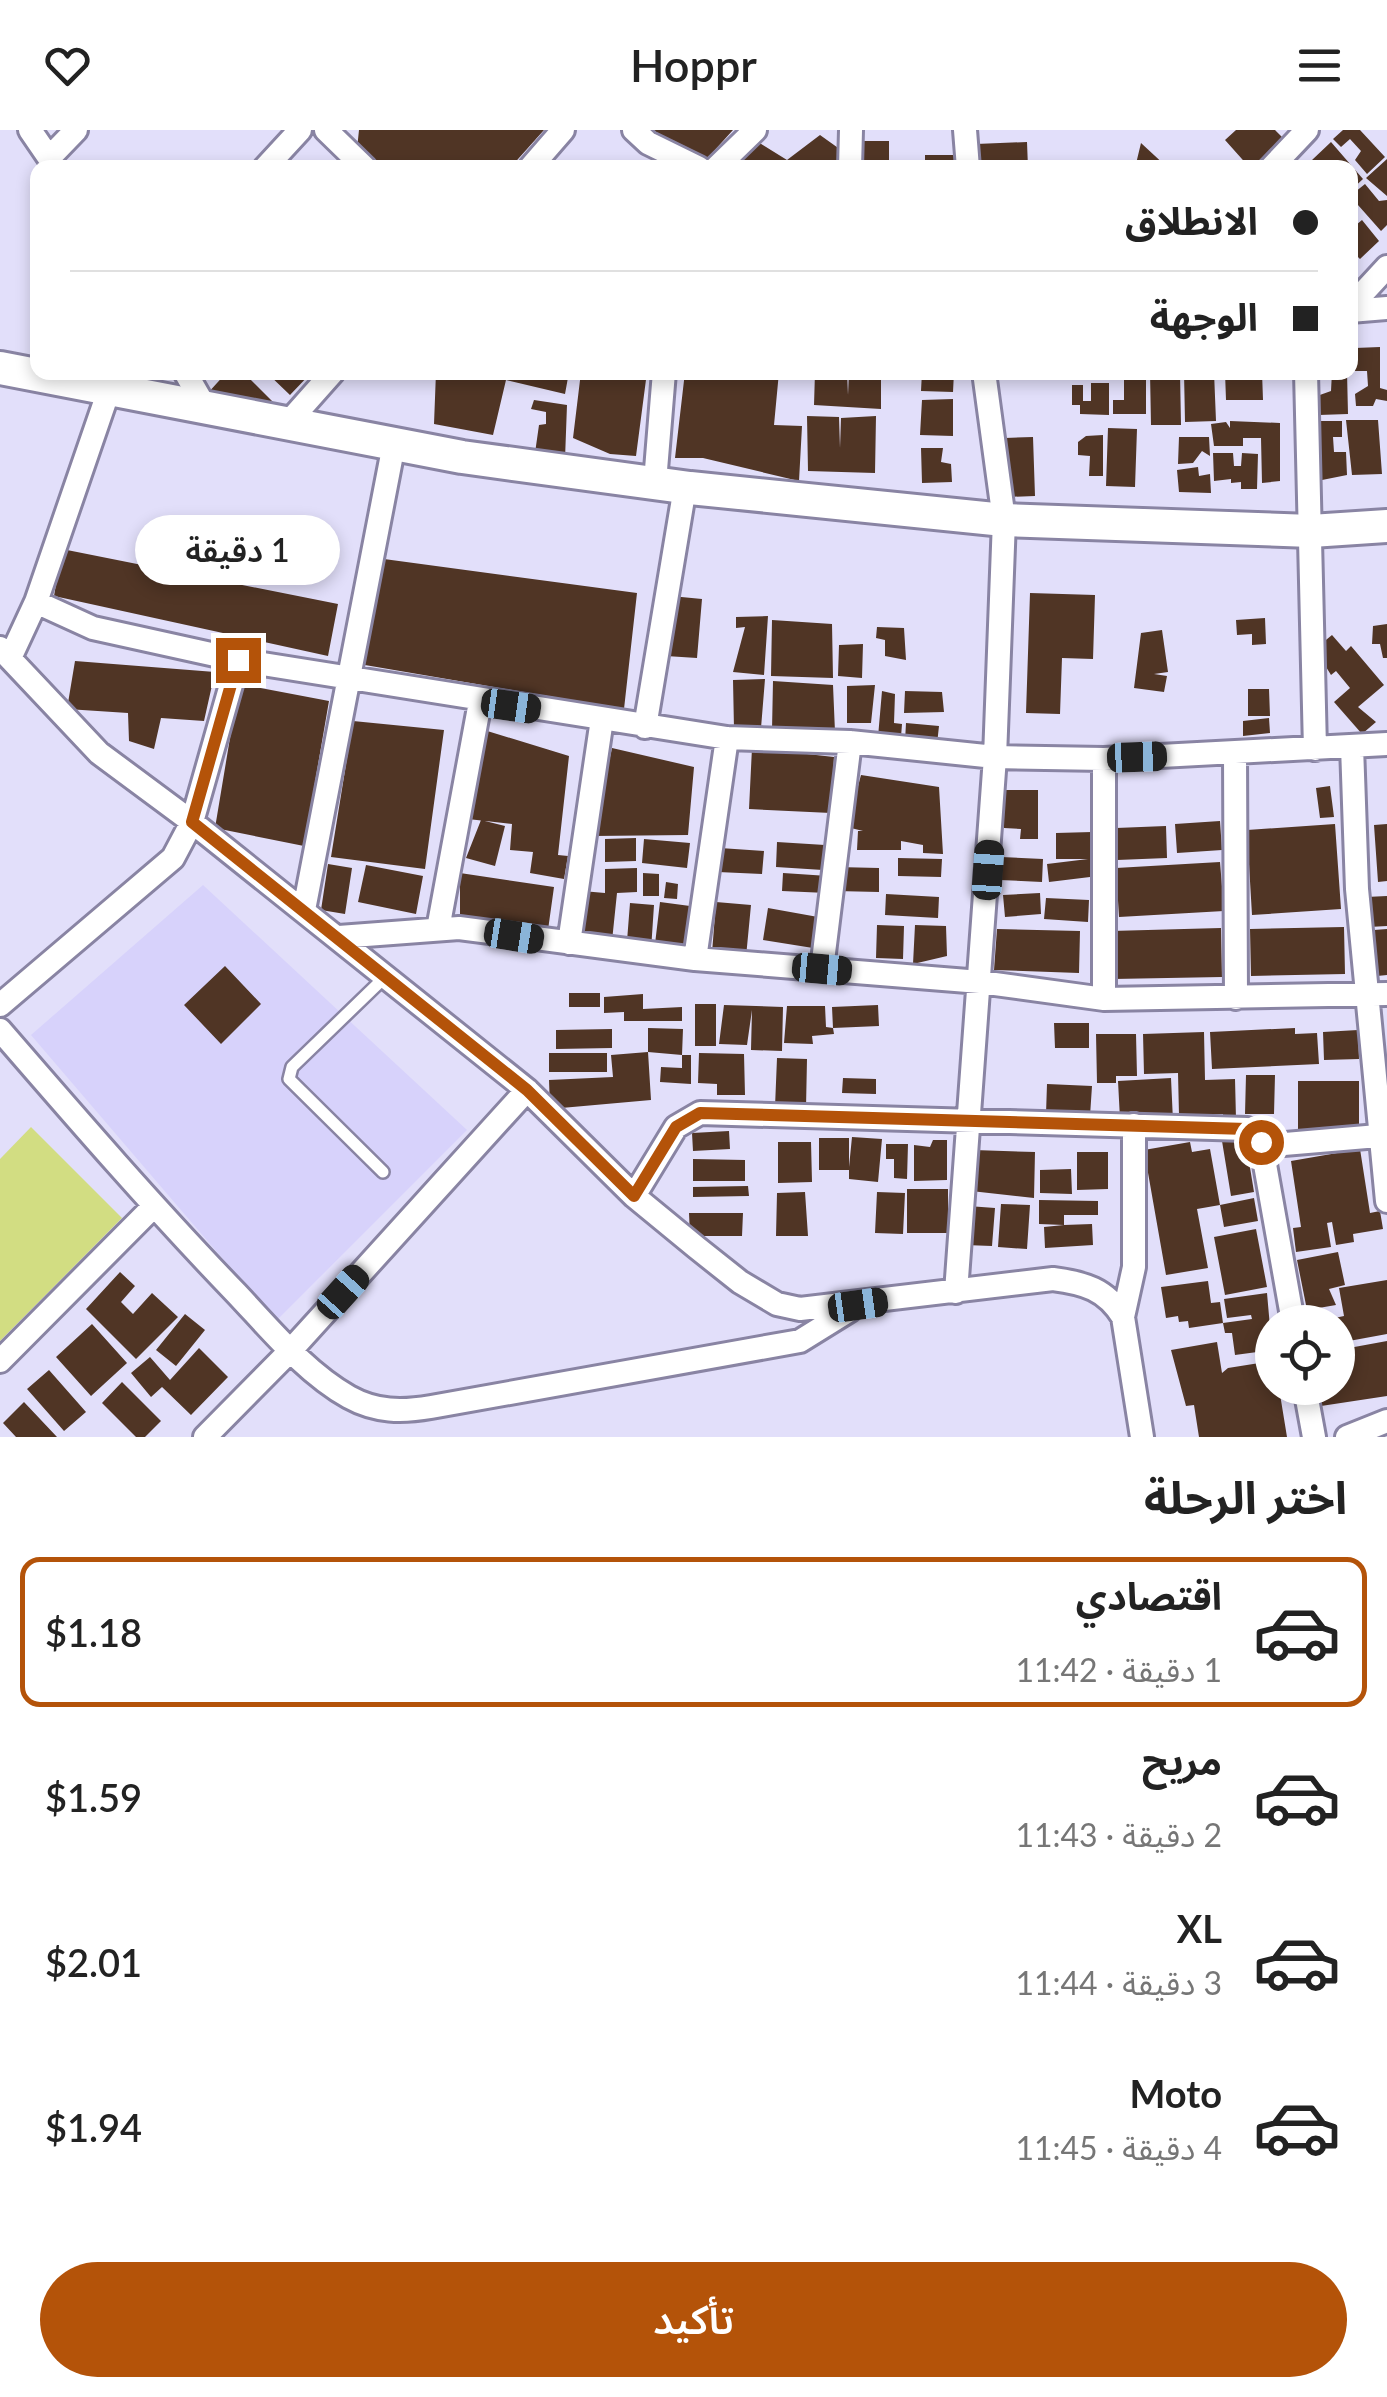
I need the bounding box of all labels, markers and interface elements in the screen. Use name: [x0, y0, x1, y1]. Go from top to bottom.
icon: heart: [40, 38, 95, 93]
text: Hoppr: [630, 38, 757, 92]
icon: menu: [1292, 38, 1347, 93]
text: الانطلاق: [1125, 197, 1258, 243]
text: الوجهة: [1150, 293, 1258, 339]
callout: 1 دقيقة: [136, 515, 340, 585]
text: 1 دقيقة: [185, 530, 290, 569]
route end: [216, 638, 261, 683]
car: [479, 687, 543, 725]
car: [1106, 741, 1168, 773]
car: [971, 839, 1005, 901]
car: [482, 916, 546, 956]
car: [791, 951, 853, 987]
route start: [1239, 1120, 1284, 1165]
car: [312, 1260, 374, 1324]
car: [826, 1286, 890, 1324]
map controls: [1255, 1305, 1355, 1405]
button: locate: [1255, 1305, 1355, 1405]
text: اختر الرحلة: [1144, 1470, 1347, 1524]
text: اقتصادي: [1076, 1572, 1222, 1618]
icon: car: [1252, 1587, 1342, 1677]
text: $1.18: [45, 1609, 142, 1655]
text: 1 دقيقة · 11:42: [1015, 1650, 1222, 1689]
text: مريح: [1142, 1737, 1222, 1783]
icon: car: [1252, 1752, 1342, 1842]
text: $1.59: [45, 1774, 142, 1820]
text: 2 دقيقة · 11:43: [1015, 1815, 1222, 1854]
text: XL: [1177, 1905, 1222, 1951]
icon: car: [1252, 1917, 1342, 2007]
text: $2.01: [45, 1939, 142, 1985]
text: 3 دقيقة · 11:44: [1015, 1963, 1222, 2002]
text: Moto: [1129, 2070, 1222, 2116]
icon: car: [1252, 2082, 1342, 2172]
text: $1.94: [45, 2104, 142, 2150]
text: 4 دقيقة · 11:45: [1015, 2128, 1222, 2167]
button: تأكيد: [40, 2262, 1347, 2377]

